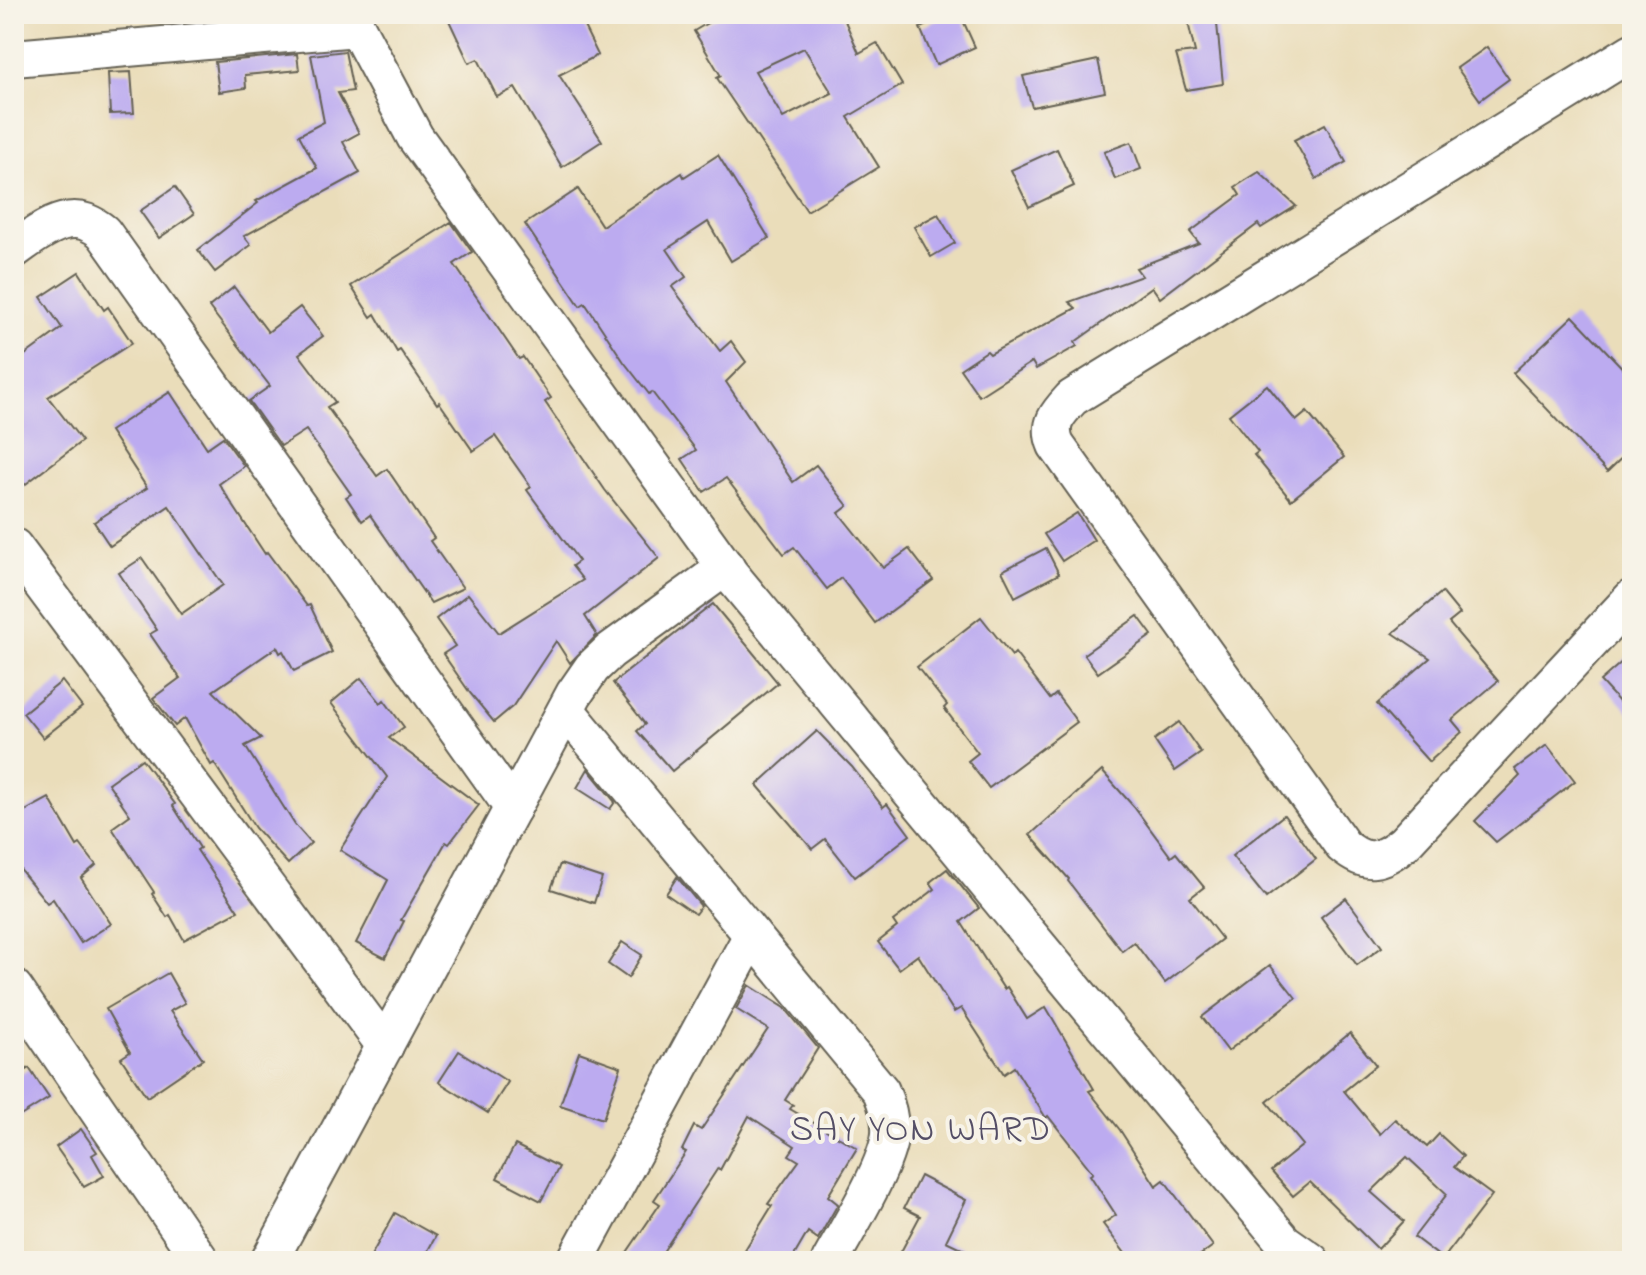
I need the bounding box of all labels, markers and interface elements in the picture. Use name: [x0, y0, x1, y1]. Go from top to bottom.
district label: SAY YON WARD: [790, 1105, 1052, 1158]

